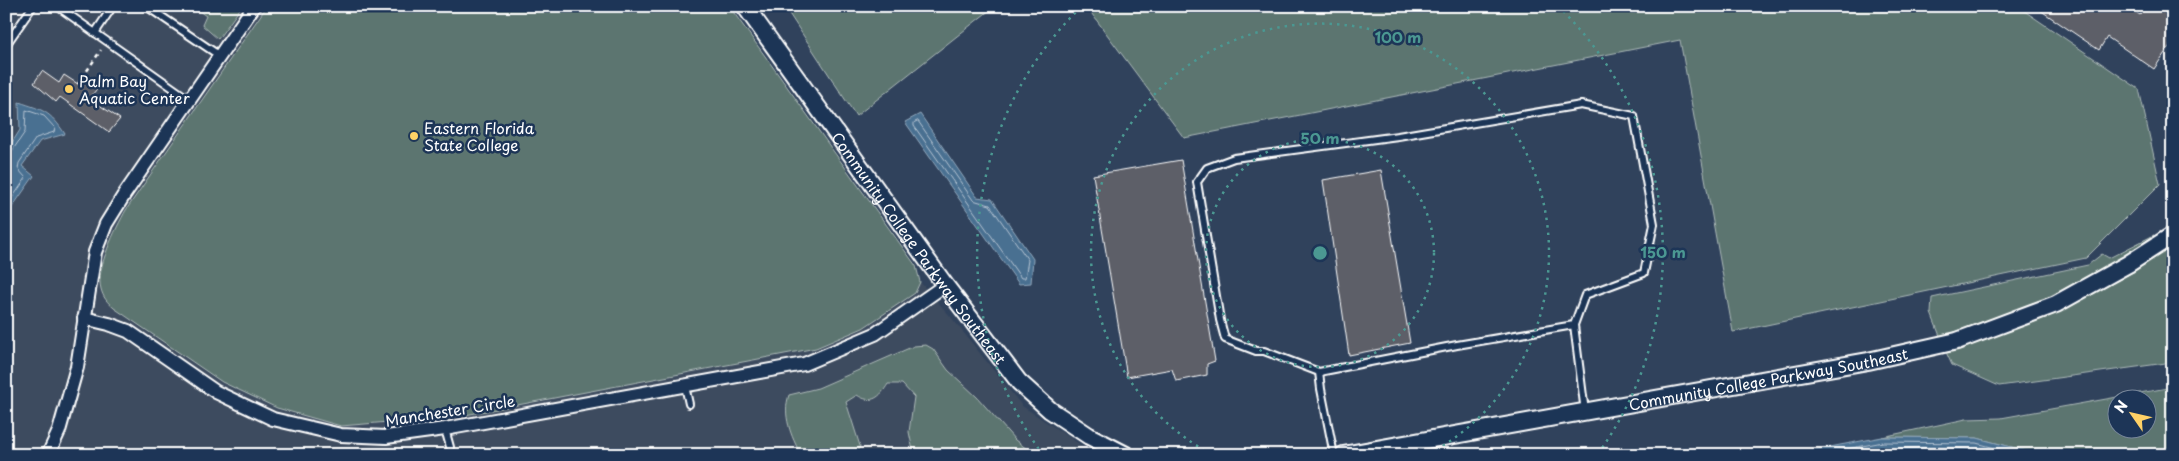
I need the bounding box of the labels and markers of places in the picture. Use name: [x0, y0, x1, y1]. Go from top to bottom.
place label: Palm Bay Aquatic Center: [79, 69, 191, 109]
marker: Palm Bay Aquatic Center: [63, 83, 75, 95]
place label: Eastern Florida State College: [424, 116, 535, 156]
marker: Eastern Florida State College: [408, 130, 420, 142]
centre of rings: [1311, 244, 1329, 262]

